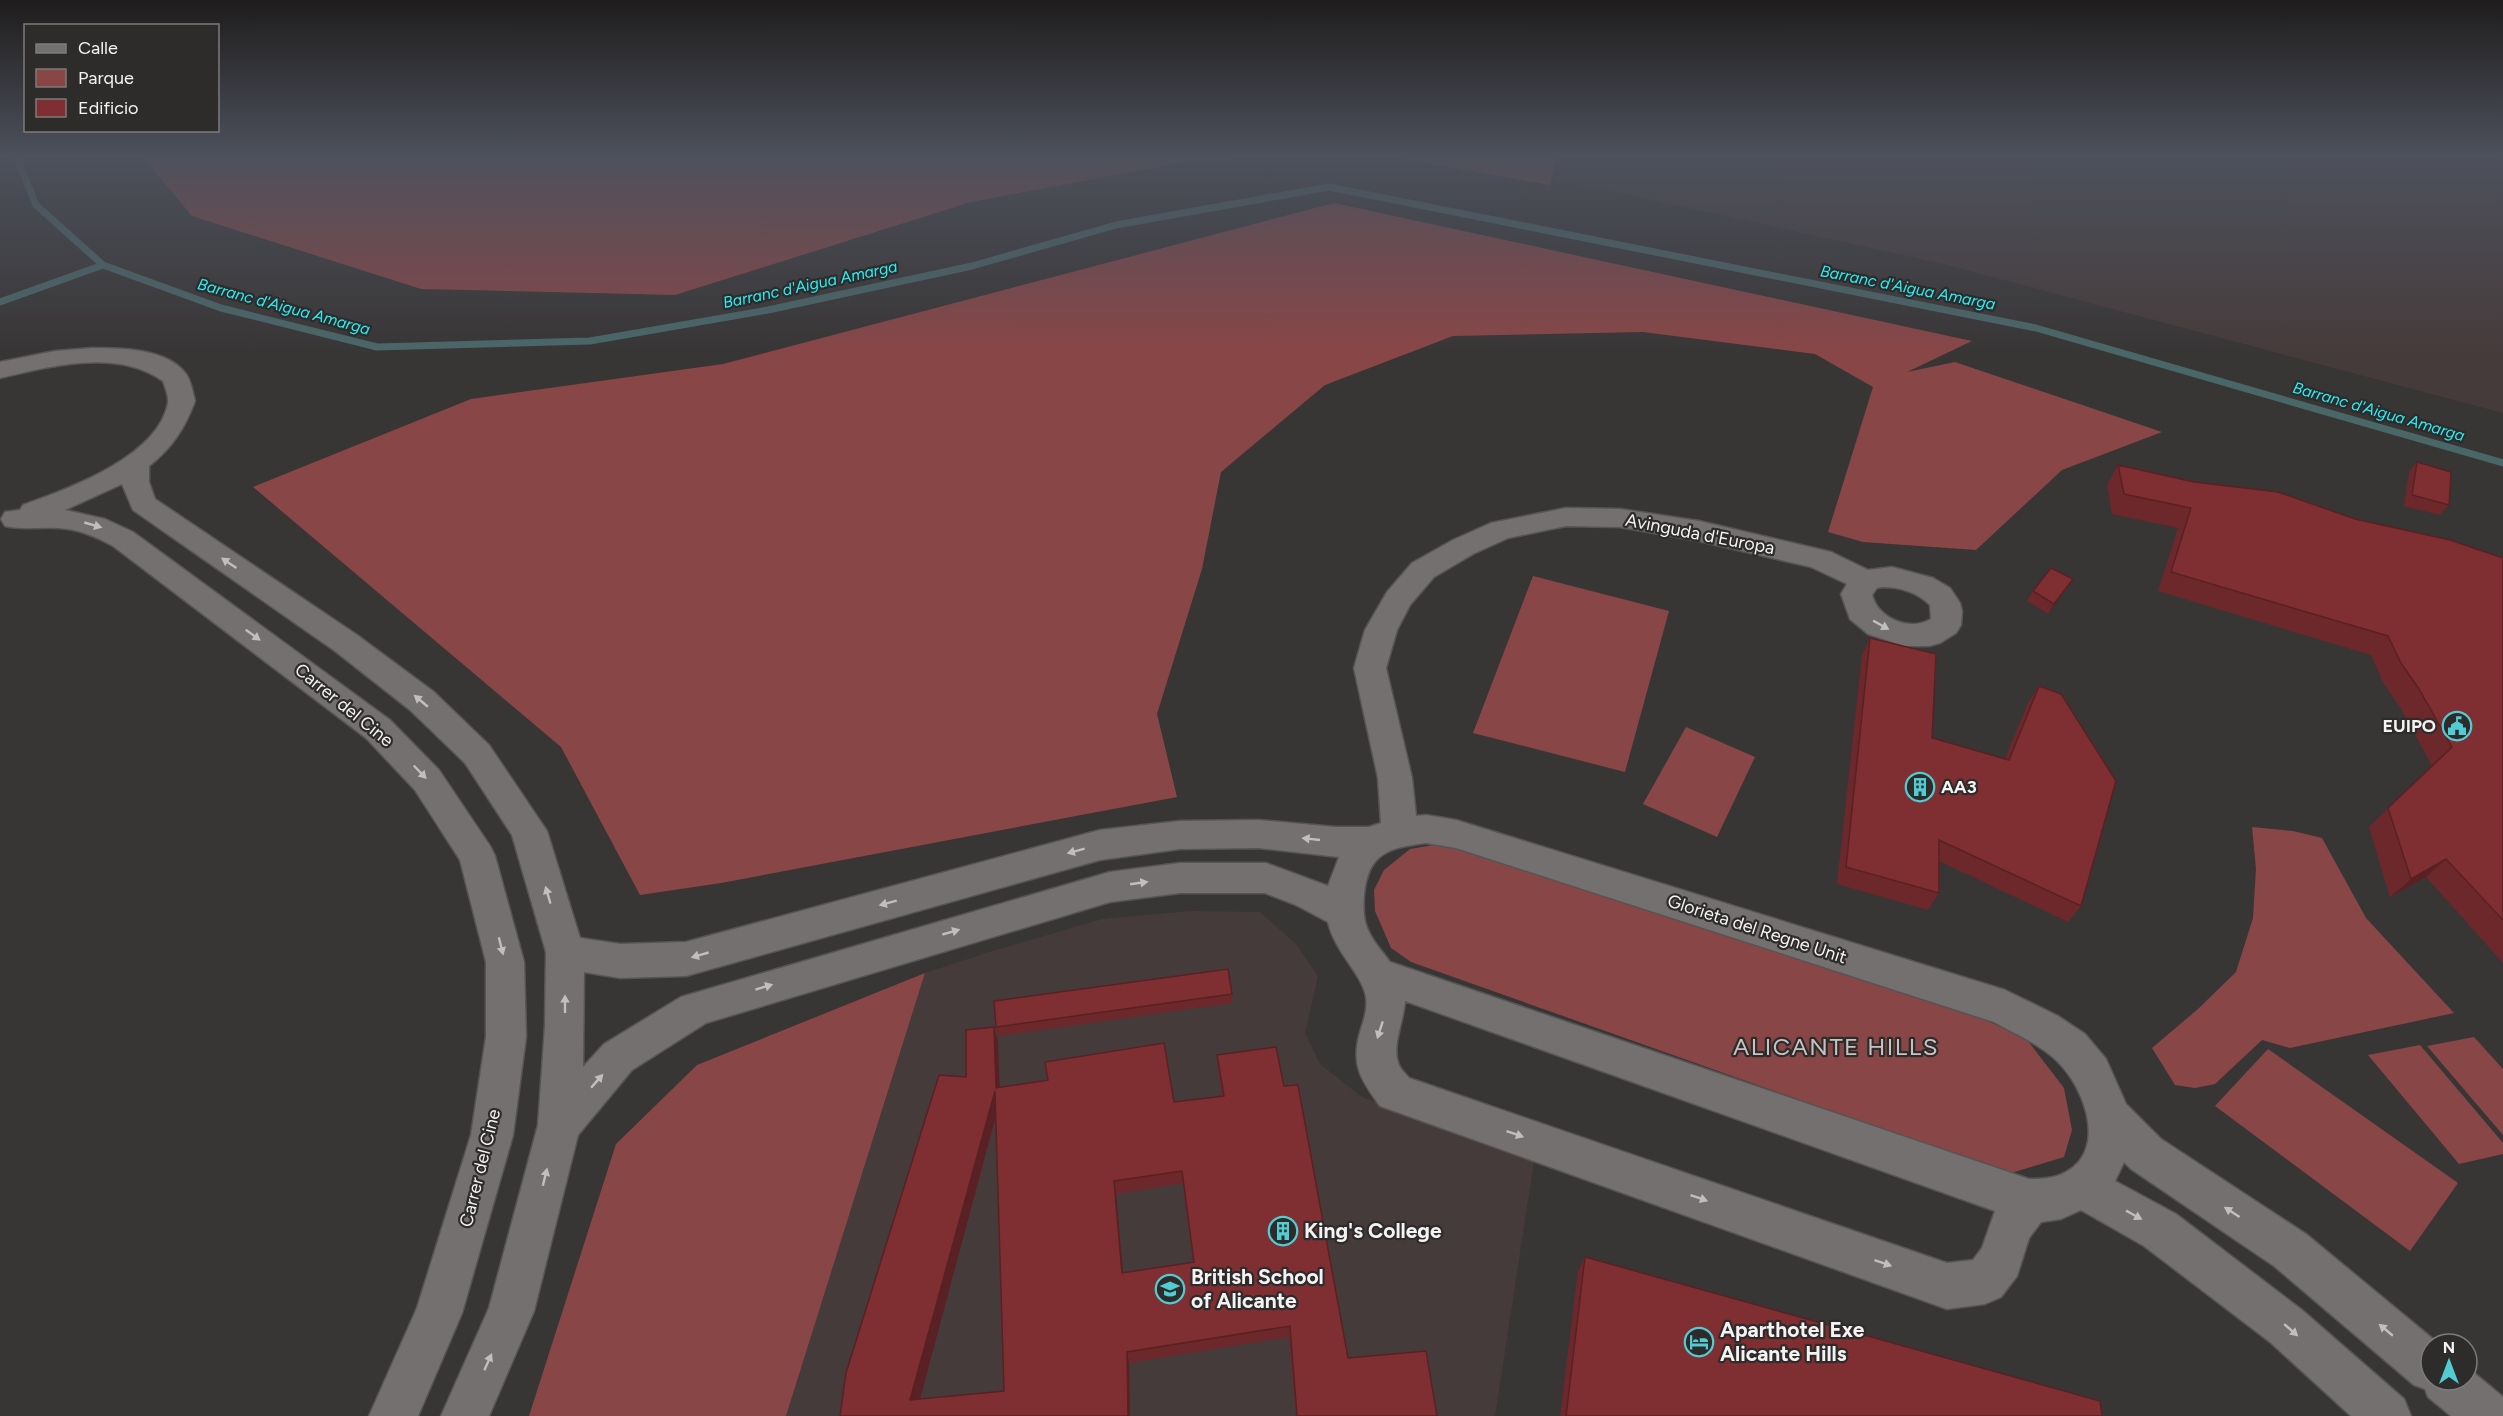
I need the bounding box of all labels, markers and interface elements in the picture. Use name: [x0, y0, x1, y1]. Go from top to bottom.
legend: [24, 24, 219, 132]
text: Calle: [78, 37, 118, 59]
text: Parque: [78, 67, 134, 89]
text: Edificio: [78, 97, 139, 119]
water label: Barranc d'Aigua Amarga: [721, 257, 899, 312]
water label: Barranc d'Aigua Amarga: [1819, 261, 1997, 314]
water label: Barranc d'Aigua Amarga: [195, 274, 372, 339]
water label: Barranc d'Aigua Amarga: [2291, 378, 2467, 445]
street label: Avinguda d'Europa: [1624, 509, 1776, 559]
one-way arrow: [84, 521, 102, 530]
one-way arrow: [221, 558, 237, 569]
one-way arrow: [1873, 620, 1890, 630]
one-way arrow: [245, 629, 261, 641]
street label: Carrer del Cine: [290, 659, 398, 752]
one-way arrow: [414, 695, 429, 708]
public building icon: EUIPO: [2441, 710, 2473, 742]
place label: EUIPO: [2383, 715, 2436, 737]
one-way arrow: [412, 765, 426, 779]
building icon: AA3: [1904, 771, 1936, 803]
place label: AA3: [1941, 776, 1977, 798]
one-way arrow: [1302, 834, 1321, 844]
one-way arrow: [1067, 847, 1085, 857]
one-way arrow: [1130, 879, 1149, 888]
one-way arrow: [543, 886, 552, 904]
street label: Glorieta del Regne Unit: [1665, 890, 1850, 968]
one-way arrow: [879, 898, 897, 908]
one-way arrow: [942, 927, 960, 937]
one-way arrow: [496, 937, 506, 955]
one-way arrow: [691, 951, 709, 960]
one-way arrow: [755, 982, 773, 991]
one-way arrow: [560, 995, 570, 1014]
one-way arrow: [1375, 1021, 1385, 1039]
district label: ALICANTE HILLS: [1733, 1032, 1939, 1061]
one-way arrow: [590, 1074, 603, 1089]
street label: Carrer del Cine: [455, 1107, 505, 1229]
one-way arrow: [1506, 1129, 1524, 1139]
one-way arrow: [541, 1167, 551, 1186]
one-way arrow: [1690, 1194, 1708, 1204]
one-way arrow: [2224, 1206, 2240, 1218]
one-way arrow: [2126, 1210, 2143, 1220]
building icon: King's College: [1267, 1215, 1299, 1247]
place label: King's College: [1304, 1218, 1442, 1243]
one-way arrow: [1874, 1258, 1892, 1268]
place label: British School of Alicante: [1191, 1264, 1324, 1313]
school or university icon: British School of Alicante: [1154, 1273, 1186, 1305]
place label: Aparthotel Exe Alicante Hills: [1720, 1317, 1865, 1366]
one-way arrow: [2283, 1324, 2299, 1337]
one-way arrow: [2378, 1324, 2394, 1337]
hotel icon: Aparthotel Exe Alicante Hills: [1683, 1326, 1715, 1358]
north arrow: [2419, 1332, 2479, 1392]
text: N: [2443, 1338, 2455, 1357]
one-way arrow: [484, 1354, 493, 1371]

